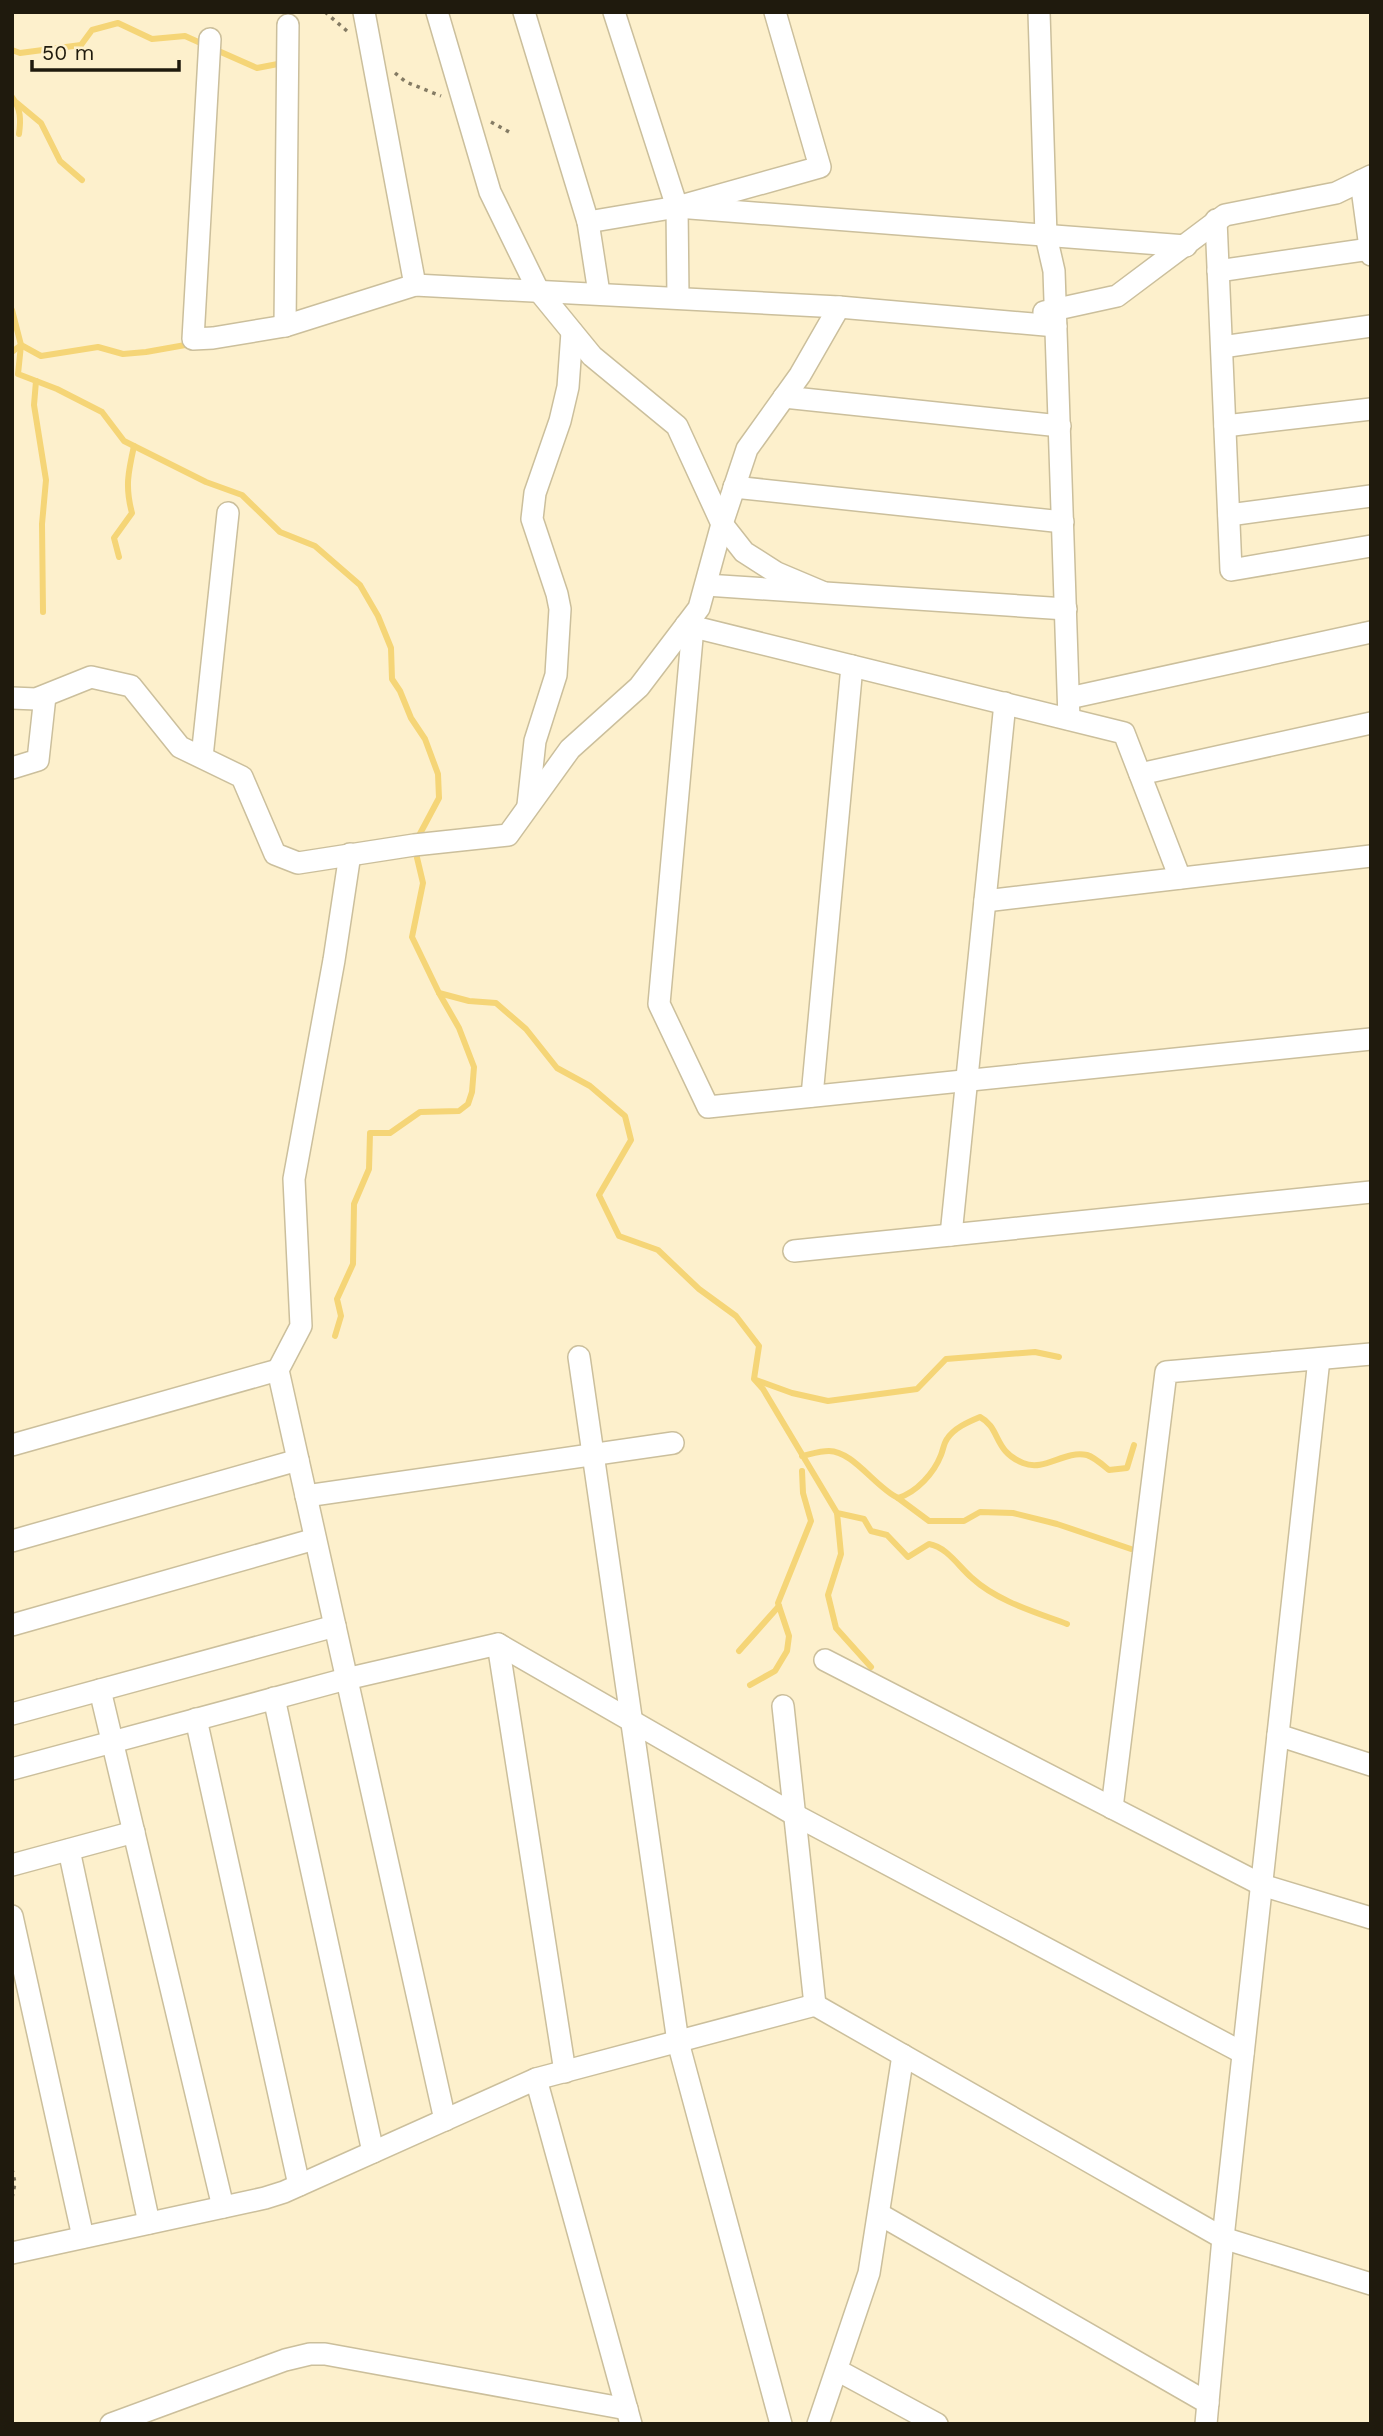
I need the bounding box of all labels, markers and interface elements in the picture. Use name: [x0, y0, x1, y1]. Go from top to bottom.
scale bar: [32, 28, 178, 72]
text: 50 m: [42, 40, 94, 65]

